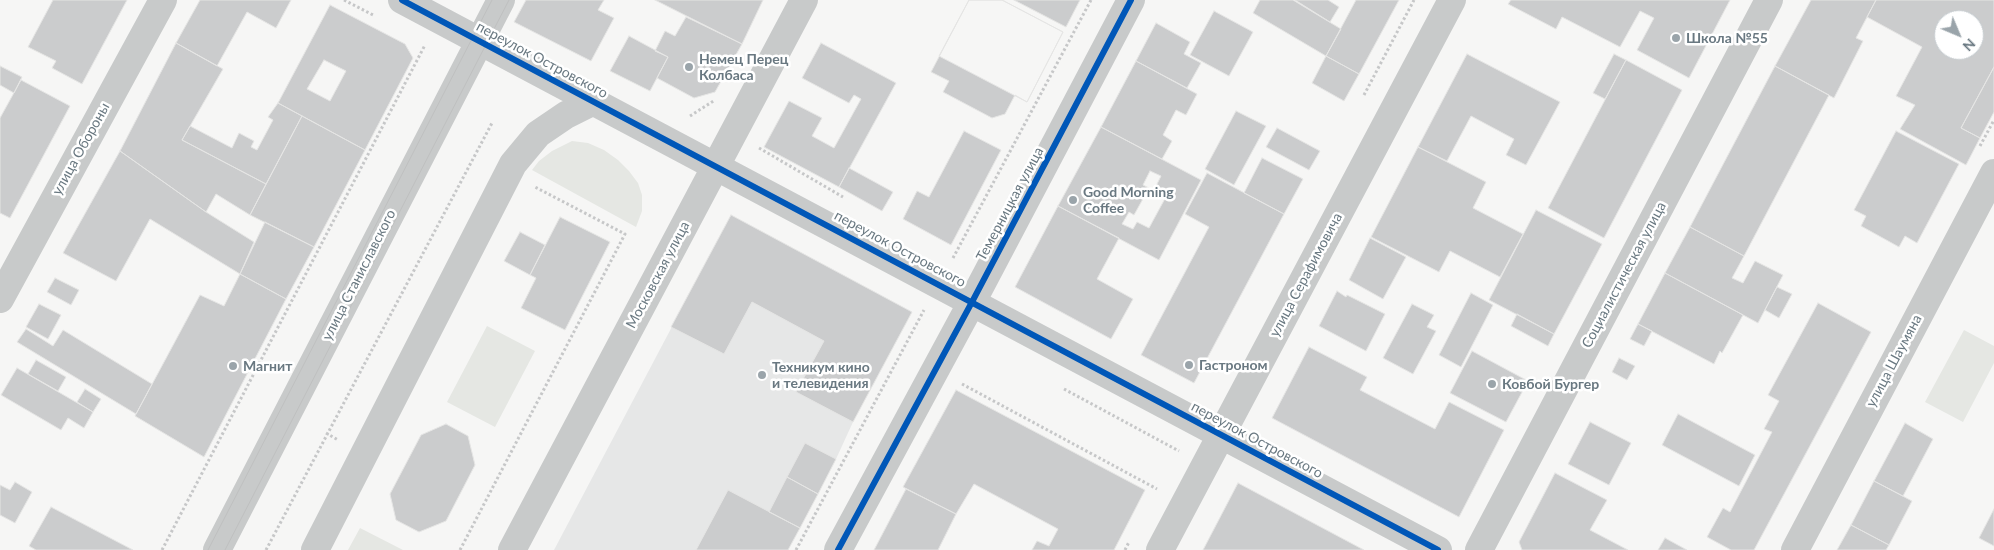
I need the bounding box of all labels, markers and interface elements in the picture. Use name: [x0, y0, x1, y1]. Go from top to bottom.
north arrow: [1934, 10, 1984, 60]
street label: переулок Островского: [473, 18, 611, 102]
place label: Школа №55: [1686, 30, 1768, 46]
marker: Школа №55: [1670, 32, 1682, 44]
text: N: [1959, 35, 1979, 55]
place label: Немец Перец Колбаса: [699, 51, 788, 84]
marker: Немец Перец Колбаса: [683, 61, 695, 73]
street label: улица Обороны: [49, 100, 113, 198]
street label: Темерницкая улица: [973, 144, 1047, 264]
place label: Good Morning Coffee: [1083, 184, 1174, 216]
marker: Good Morning Coffee: [1067, 194, 1079, 206]
street label: Социалистическая улица: [1578, 199, 1670, 351]
street label: улица Станиславского: [319, 207, 399, 343]
street label: переулок Островского: [831, 207, 969, 291]
street label: улица Серафимовича: [1266, 210, 1346, 340]
street label: Московская улица: [623, 219, 693, 331]
street label: улица Шаумяна: [1863, 312, 1925, 410]
place label: Гастроном: [1199, 357, 1268, 373]
place label: Магнит: [243, 358, 292, 374]
place label: Техникум кино и телевидения: [772, 359, 870, 392]
marker: Гастроном: [1183, 359, 1195, 371]
marker: Магнит: [227, 360, 239, 372]
marker: Техникум кино и телевидения: [756, 369, 768, 381]
place label: Ковбой Бургер: [1502, 376, 1599, 392]
marker: Ковбой Бургер: [1486, 378, 1498, 390]
street label: переулок Островского: [1188, 398, 1326, 482]

